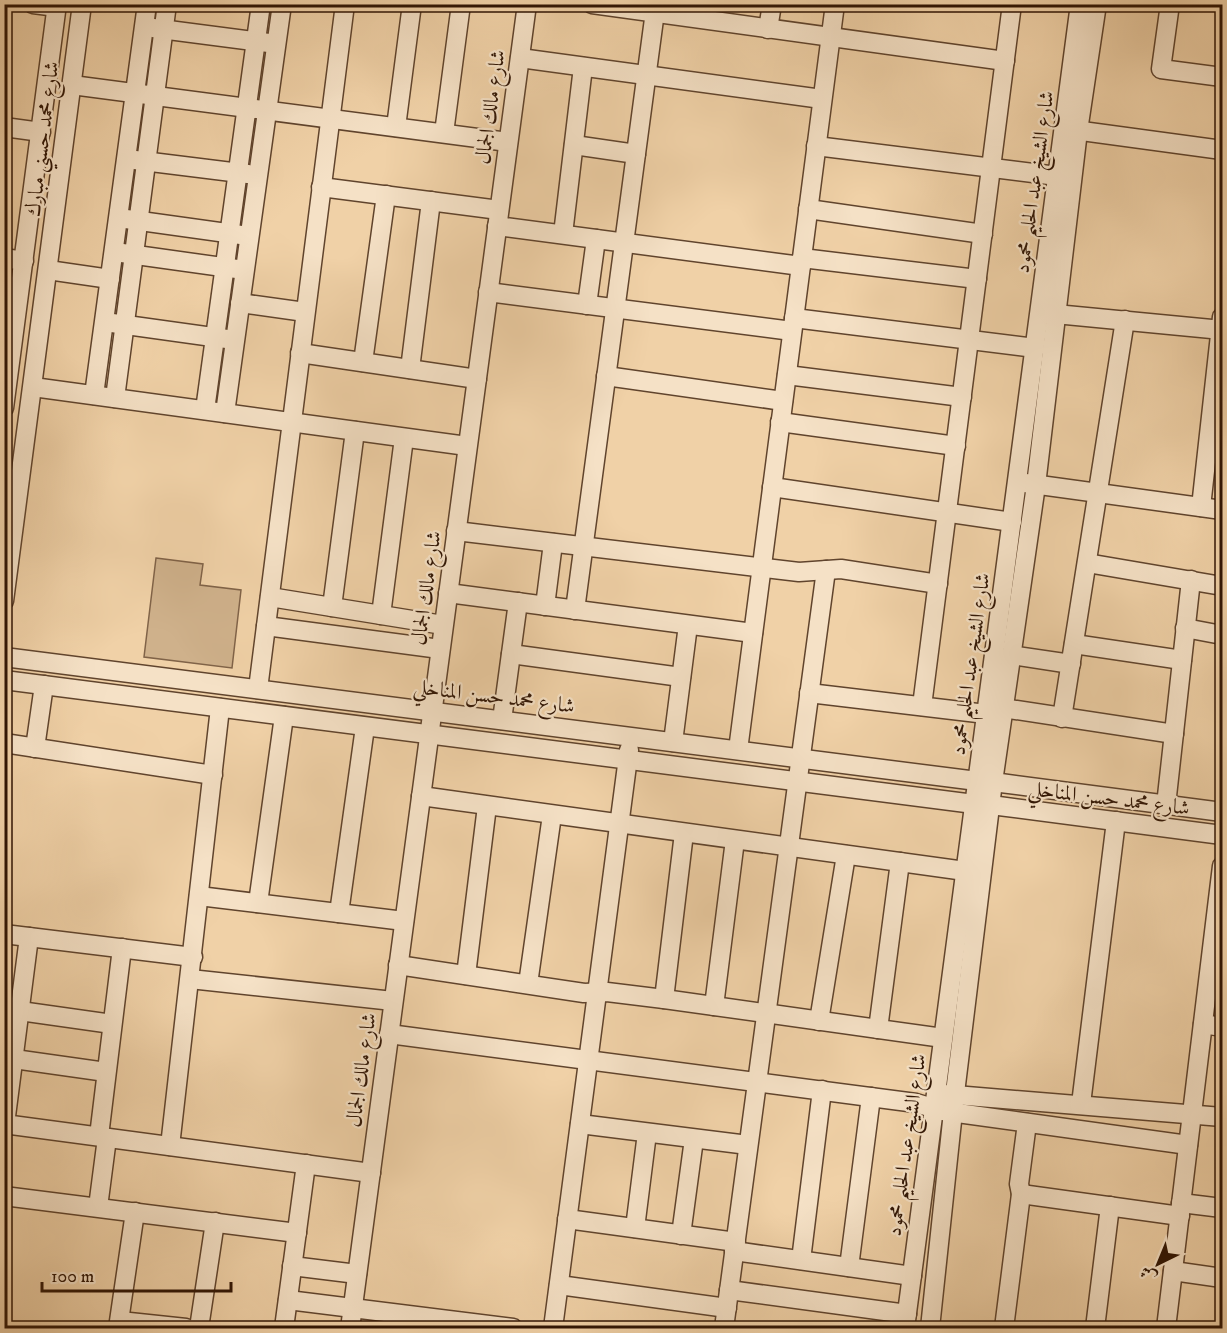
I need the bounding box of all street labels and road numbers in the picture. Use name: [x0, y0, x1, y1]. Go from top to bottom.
street label: شارع مالك الجمال: [470, 48, 516, 167]
street label: شارع محمد حسني مبارك: [21, 60, 71, 219]
street label: شارع الشيخ عبد الحليم محمود: [1009, 89, 1068, 276]
street label: شارع مالك الجمال: [406, 529, 452, 648]
street label: شارع الشيخ عبد الحليم محمود: [945, 571, 1004, 758]
street label: شارع محمد حسن المناخلي: [411, 674, 576, 726]
street label: شارع محمد حسن المناخلي: [1026, 776, 1191, 828]
street label: شارع مالك الجمال: [341, 1011, 387, 1130]
street label: شارع الشيخ عبد الحليم محمود: [881, 1052, 940, 1239]

